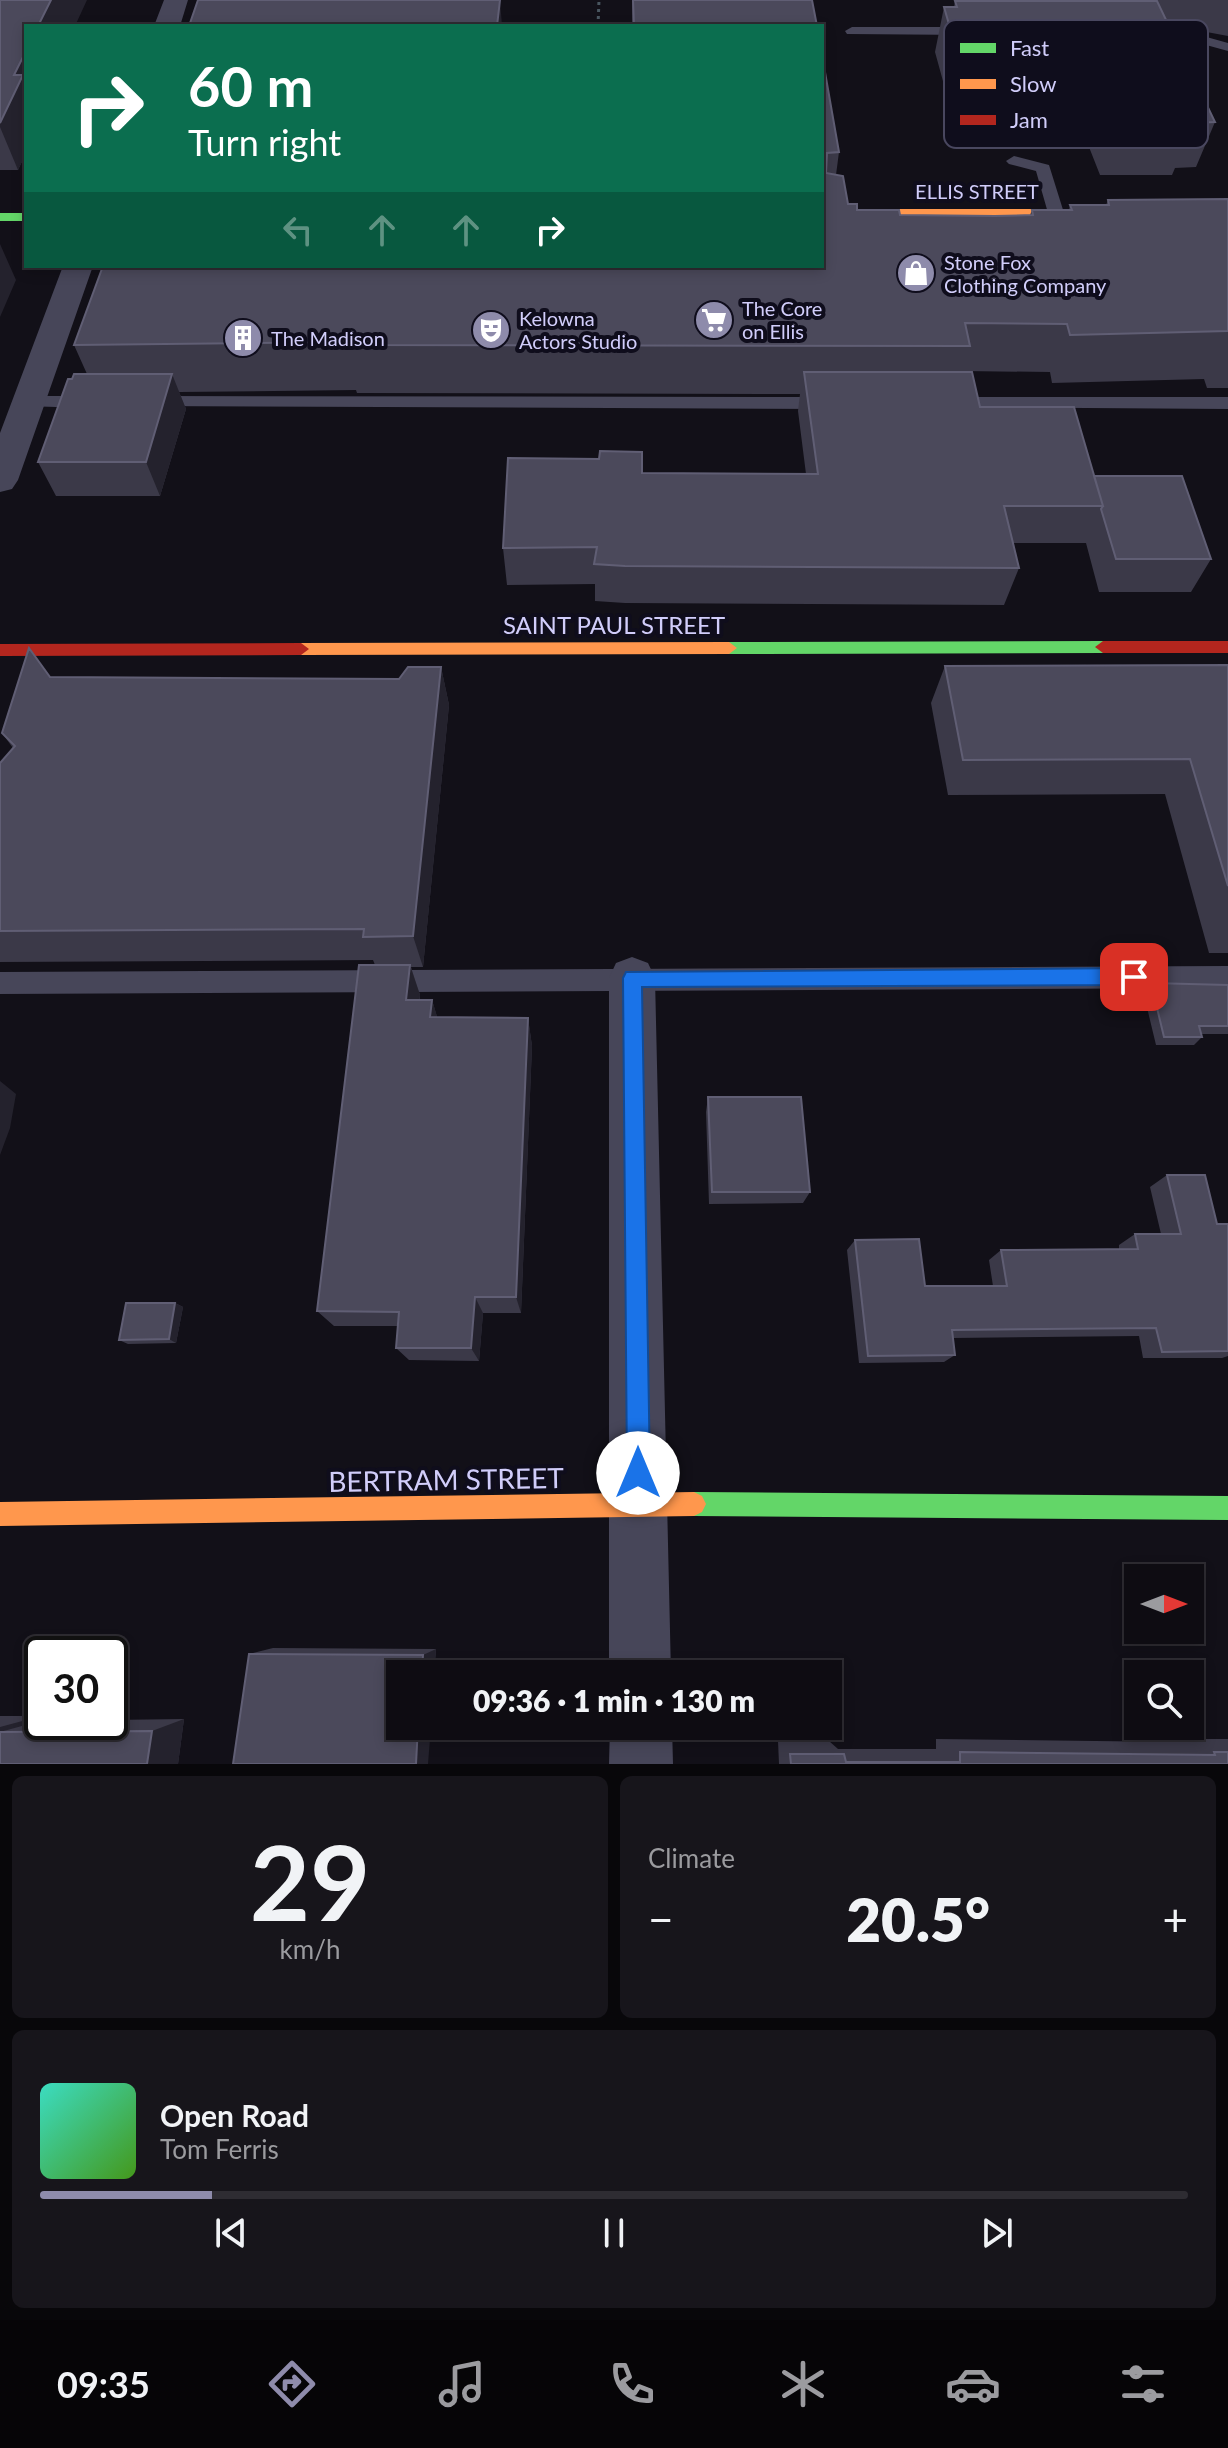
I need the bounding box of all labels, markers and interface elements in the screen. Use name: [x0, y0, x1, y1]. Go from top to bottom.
legend: [944, 20, 1208, 148]
text: Fast: [1010, 34, 1049, 61]
text: 60 m: [188, 52, 313, 119]
icon: right: [56, 56, 160, 160]
text: Slow: [1010, 70, 1057, 97]
text: Jam: [1010, 106, 1048, 133]
text: Turn right: [188, 120, 341, 164]
street label: ELLIS STREET: [915, 179, 1039, 203]
icon: left: [276, 208, 320, 252]
icon: ahead: [360, 208, 404, 252]
icon: ahead: [444, 208, 488, 252]
icon: right: [528, 208, 572, 252]
place label: Stone Fox Clothing Company: [944, 250, 1107, 297]
shop icon: Stone Fox Clothing Company: [895, 252, 937, 294]
place label: The Core on Ellis: [742, 296, 822, 343]
supermarket icon: The Core on Ellis: [693, 299, 735, 341]
place label: Kelowna Actors Studio: [519, 306, 637, 353]
theatre icon: Kelowna Actors Studio: [470, 309, 512, 351]
building icon: The Madison: [222, 317, 264, 359]
place label: The Madison: [271, 326, 385, 350]
street label: SAINT PAUL STREET: [503, 610, 725, 639]
pin: [1100, 943, 1168, 1011]
icon: arrive: [1112, 955, 1156, 999]
position arrow: [596, 1431, 680, 1515]
street label: BERTRAM STREET: [328, 1460, 564, 1498]
north arrow: [1124, 1564, 1204, 1644]
map controls: [1124, 1564, 1204, 1740]
speed limit sign: 30: [24, 1636, 128, 1740]
button: search: [1124, 1660, 1204, 1740]
text: 09:36 · 1 min · 130 m: [473, 1682, 755, 1718]
text: 29: [250, 1818, 370, 1943]
text: Climate: [648, 1842, 735, 1874]
text: 20.5°: [846, 1883, 990, 1955]
text: −: [648, 1893, 674, 1945]
text: +: [1162, 1893, 1188, 1945]
text: km/h: [280, 1933, 340, 1965]
text: Open Road: [160, 2097, 309, 2133]
text: Tom Ferris: [160, 2133, 279, 2165]
icon: previous: [209, 2211, 253, 2255]
icon: pause: [592, 2211, 636, 2255]
icon: next: [975, 2211, 1019, 2255]
icon: directions: [264, 2356, 320, 2412]
icon: music: [434, 2356, 490, 2412]
icon: phone: [604, 2356, 660, 2412]
icon: climate: [775, 2356, 831, 2412]
icon: car: [945, 2356, 1001, 2412]
icon: filters: [1115, 2356, 1171, 2412]
text: 09:35: [57, 2362, 150, 2406]

